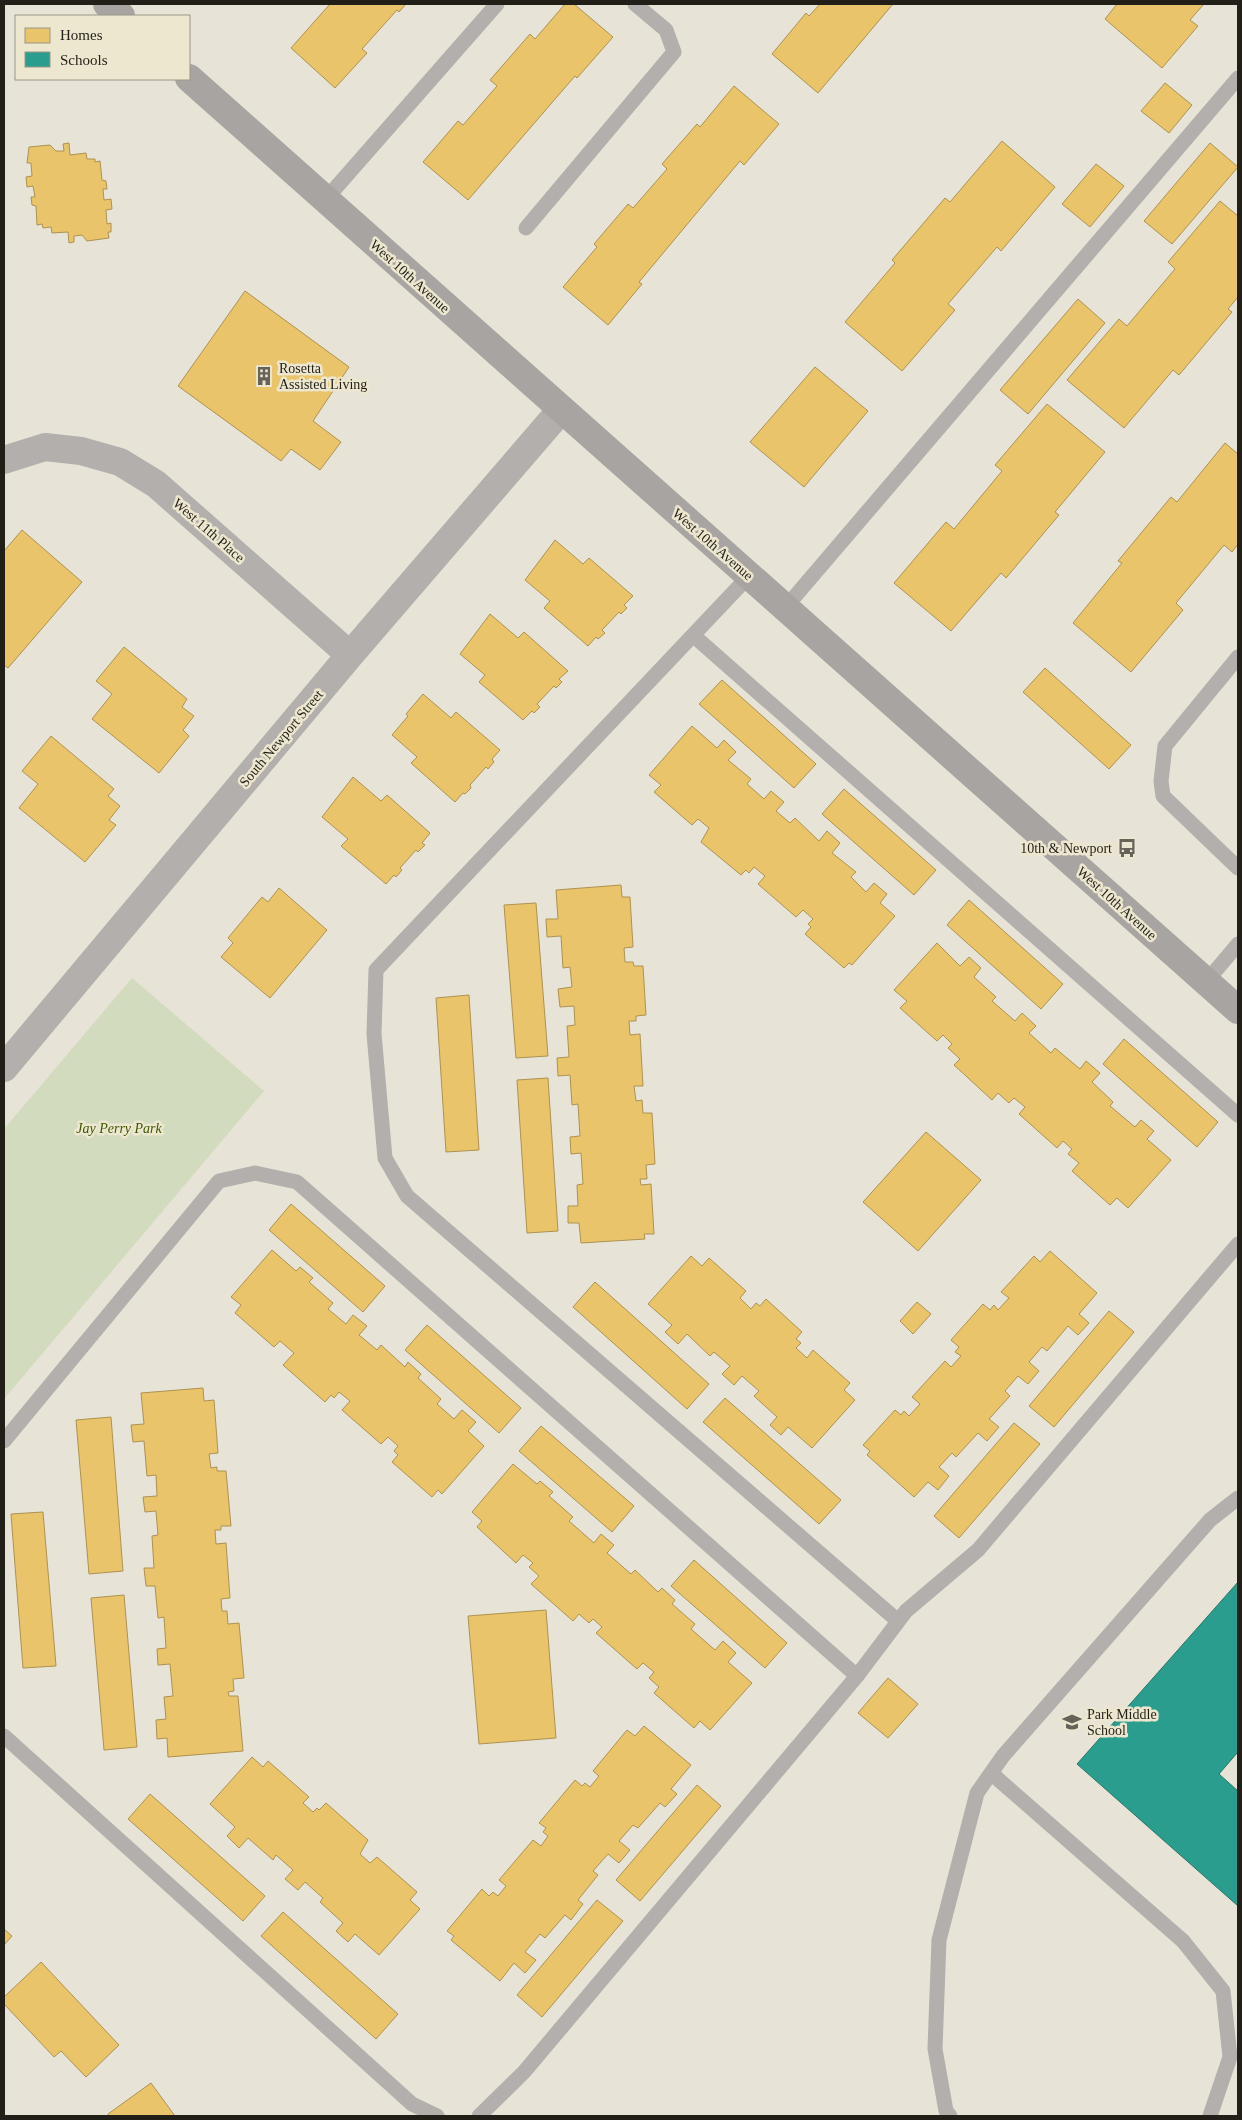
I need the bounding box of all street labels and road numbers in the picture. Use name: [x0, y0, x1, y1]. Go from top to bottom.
street label: West 10th Avenue: [367, 237, 452, 316]
street label: West 11th Place: [170, 495, 247, 565]
street label: West 10th Avenue: [670, 505, 756, 583]
street label: South Newport Street: [237, 687, 326, 790]
street label: West 10th Avenue: [1074, 864, 1159, 943]

